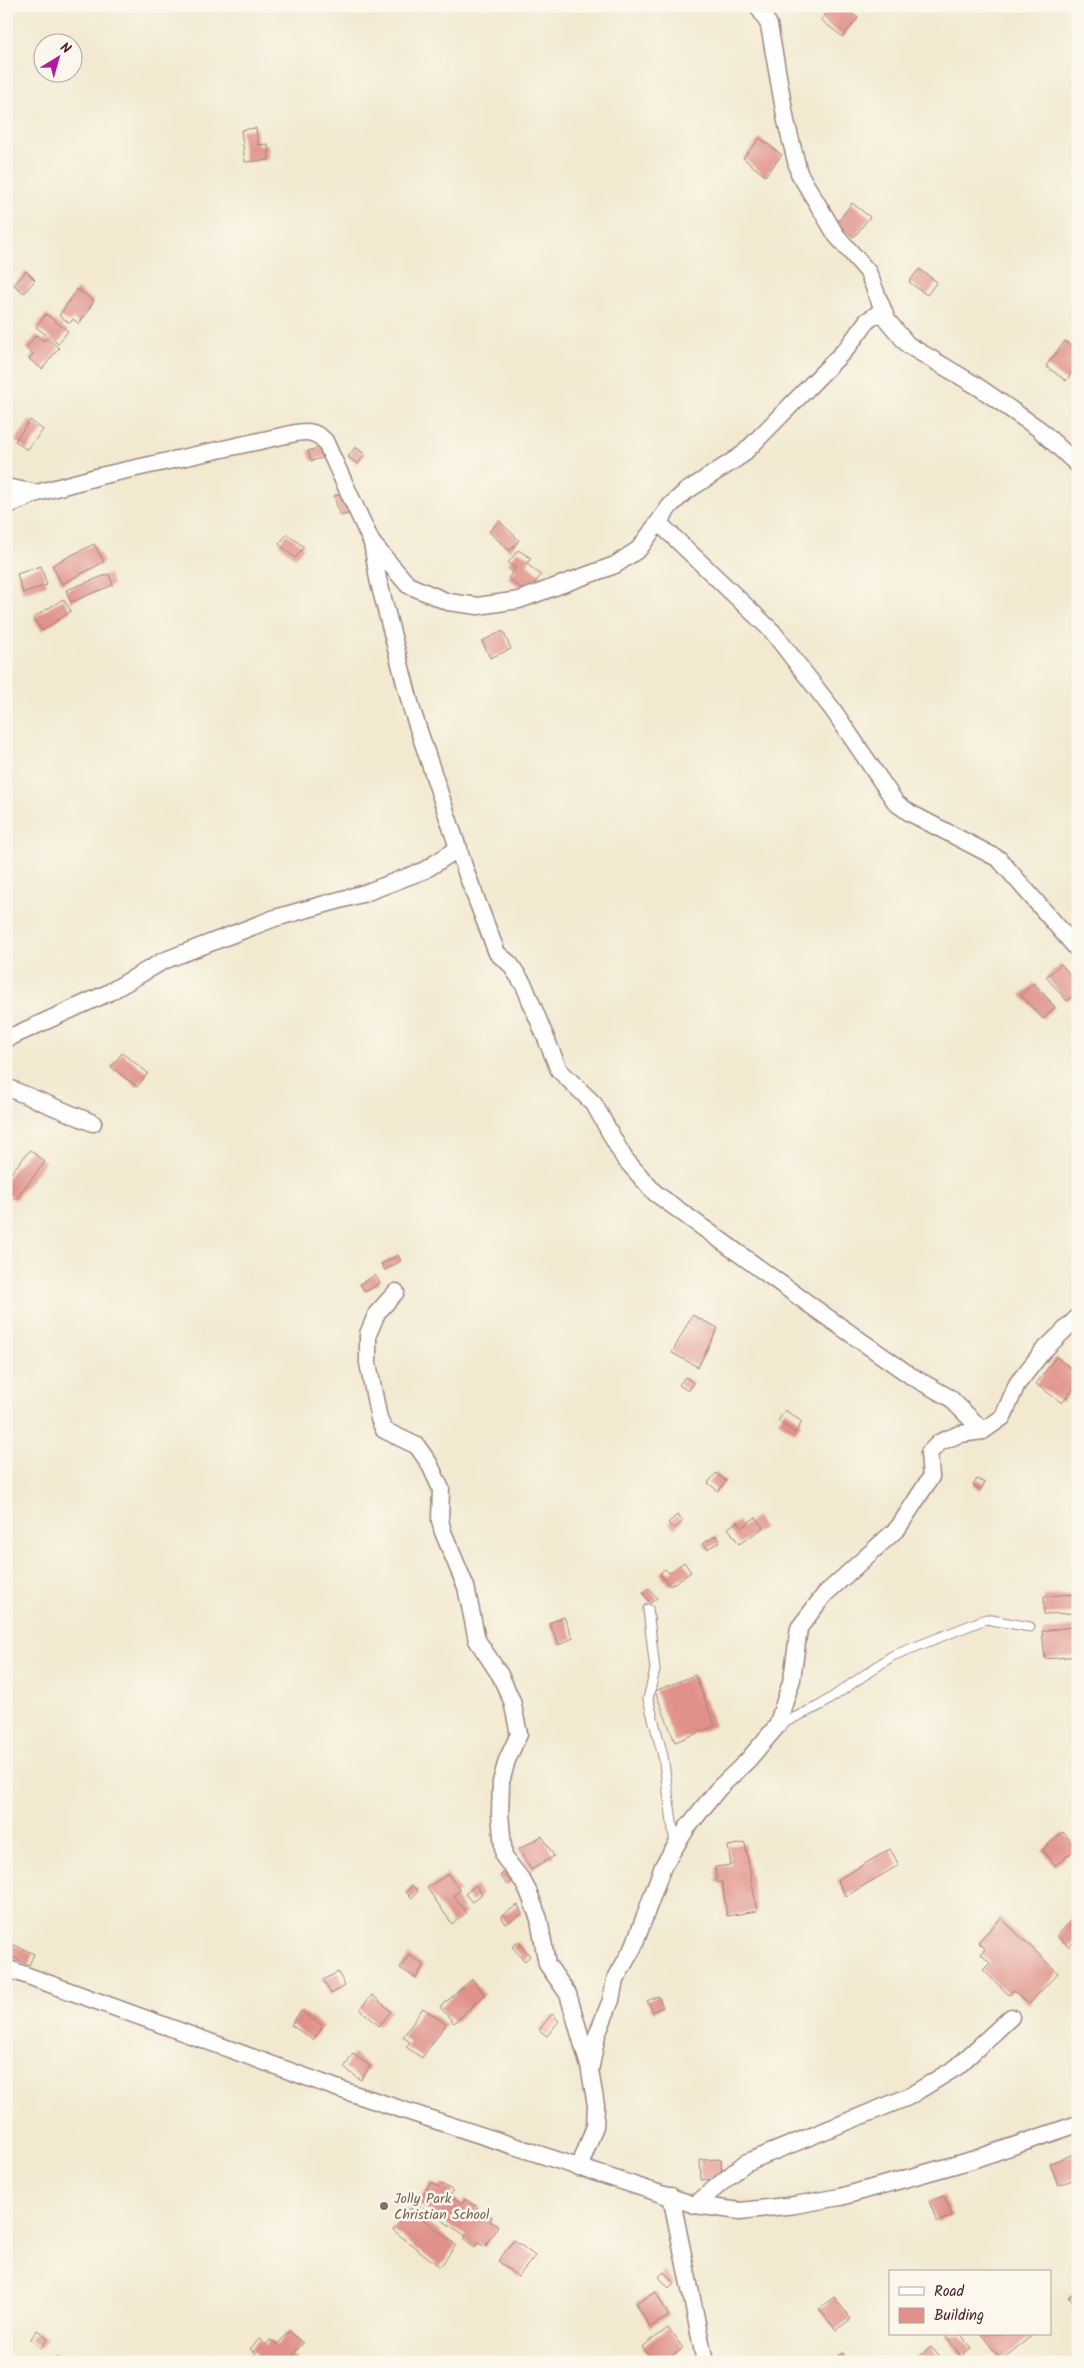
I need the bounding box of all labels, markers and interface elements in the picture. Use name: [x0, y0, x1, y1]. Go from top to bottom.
north arrow: [32, 32, 82, 82]
text: N: [55, 37, 75, 60]
place label: Jolly Park Christian School: [394, 2188, 490, 2226]
marker: Jolly Park Christian School: [378, 2200, 390, 2212]
legend: [889, 2270, 1052, 2336]
text: Road: [934, 2280, 965, 2304]
text: Building: [934, 2304, 984, 2328]

